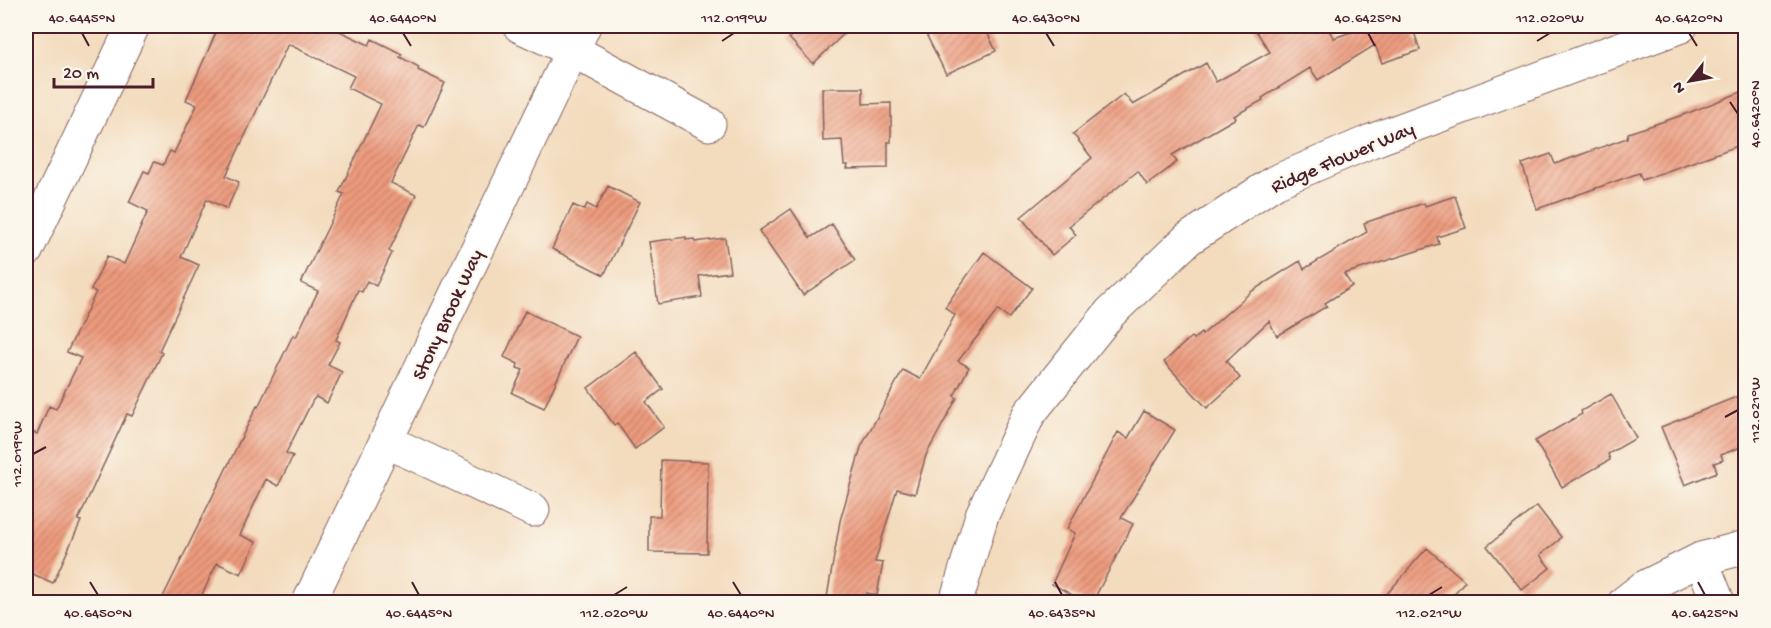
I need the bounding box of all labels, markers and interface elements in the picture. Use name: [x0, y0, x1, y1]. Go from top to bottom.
text: 40.6445°N: [49, 10, 115, 28]
text: 40.6440°N: [369, 10, 437, 28]
text: 112.019°W: [700, 10, 767, 28]
text: 40.6430°N: [1012, 10, 1080, 28]
text: 40.6425°N: [1335, 10, 1402, 28]
text: 112.020°W: [1515, 10, 1584, 28]
text: 40.6420°N: [1655, 10, 1723, 28]
scale bar: [54, 51, 153, 89]
north arrow: [1660, 51, 1720, 111]
text: 20 m: [63, 64, 99, 85]
text: N: [1669, 77, 1691, 96]
text: 40.6420°N: [1747, 80, 1765, 148]
street label: Ridge Flower Way: [1268, 119, 1419, 200]
street label: Stony Brook Way: [409, 246, 490, 384]
text: 112.021°W: [1747, 377, 1765, 444]
text: 112.019°W: [9, 421, 27, 488]
text: 40.6450°N: [64, 605, 132, 623]
text: 40.6445°N: [386, 605, 452, 623]
text: 112.020°W: [579, 605, 648, 623]
text: 40.6440°N: [707, 605, 775, 623]
text: 40.6435°N: [1028, 605, 1096, 623]
text: 112.021°W: [1395, 605, 1462, 623]
text: 40.6425°N: [1672, 605, 1739, 623]

